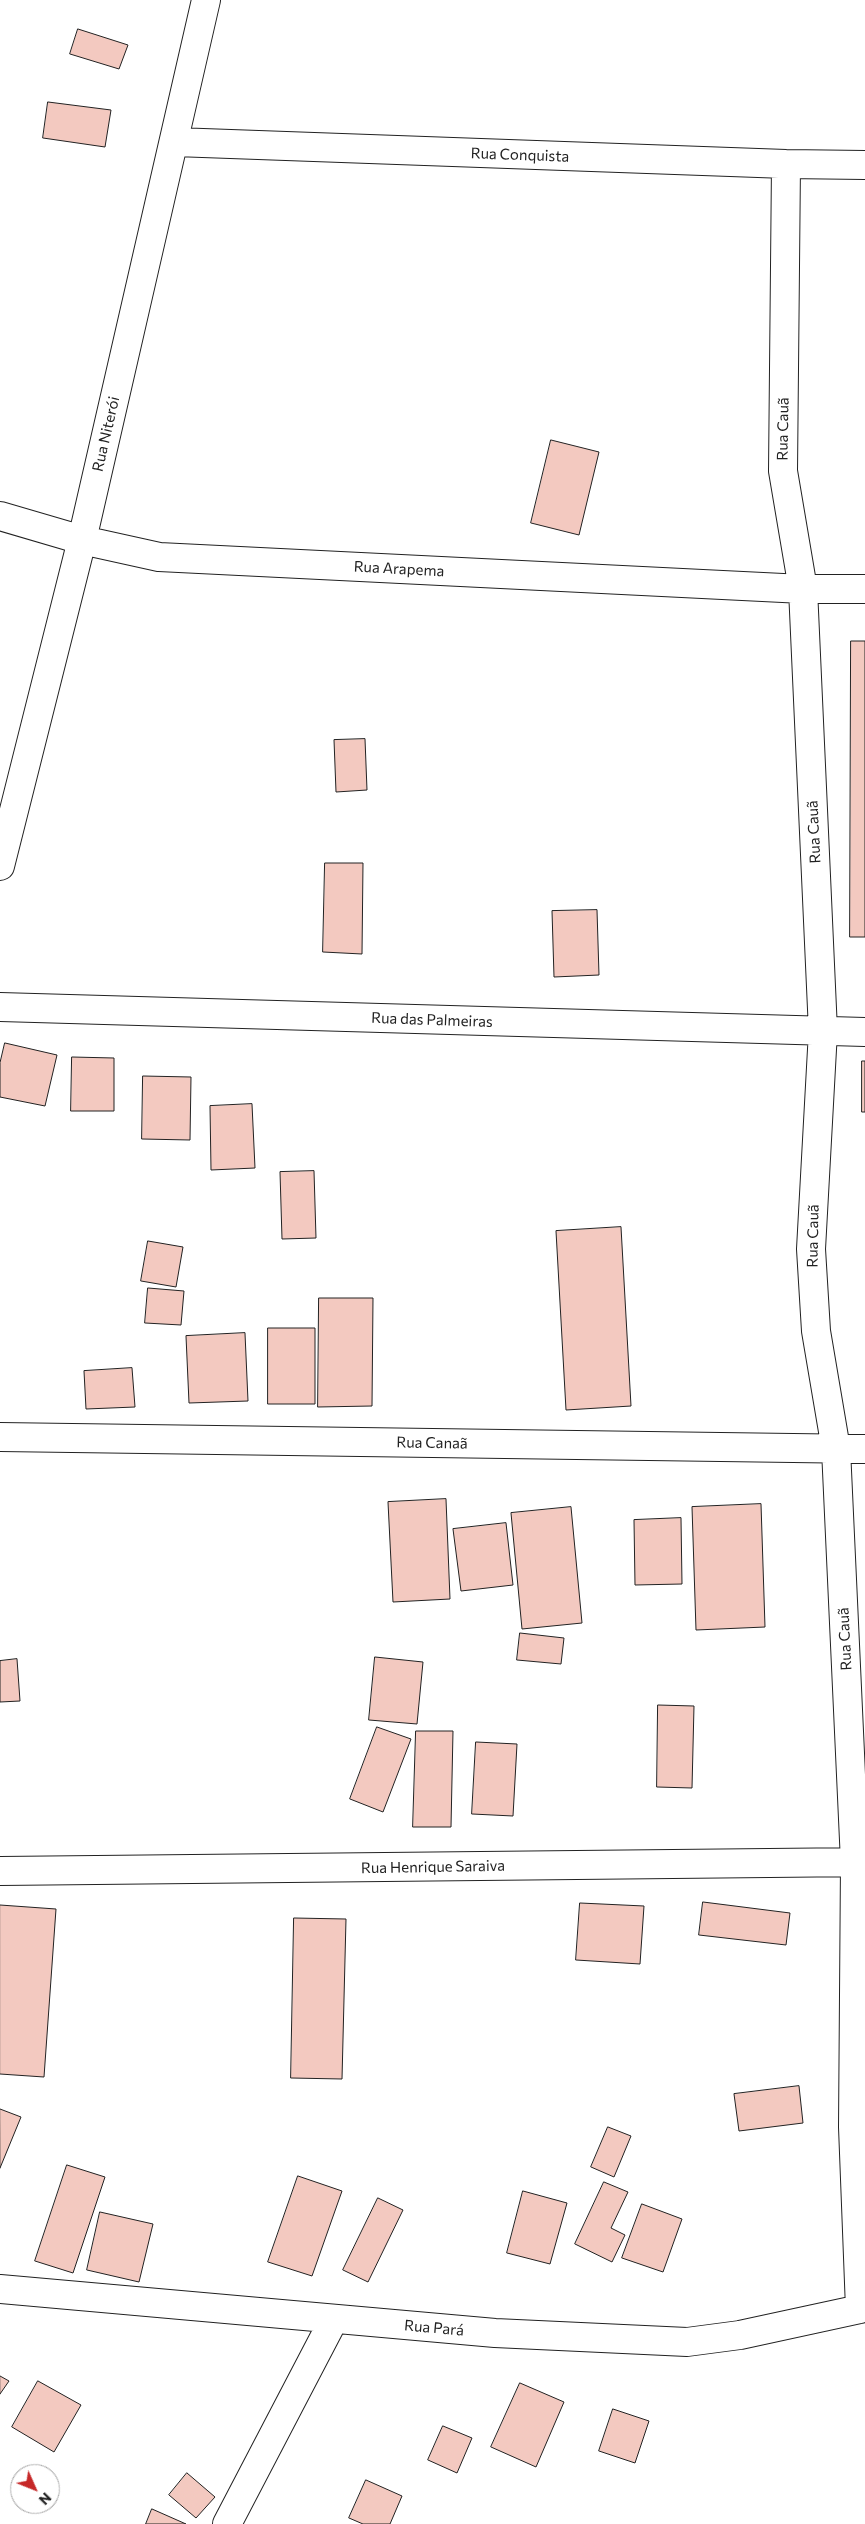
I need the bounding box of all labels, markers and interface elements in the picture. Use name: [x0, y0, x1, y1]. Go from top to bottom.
street label: Rua Conquista: [470, 144, 570, 166]
street label: Rua Niterói: [89, 395, 123, 473]
street label: Rua Cauã: [773, 397, 793, 461]
street label: Rua Arapema: [353, 558, 445, 580]
street label: Rua Cauã: [803, 800, 825, 864]
street label: Rua das Palmeiras: [371, 1009, 493, 1031]
street label: Rua Cauã: [803, 1204, 823, 1268]
street label: Rua Canaã: [396, 1433, 468, 1453]
street label: Rua Cauã: [834, 1607, 856, 1671]
street label: Rua Henrique Saraiva: [361, 1857, 505, 1877]
street label: Rua Pará: [403, 2316, 465, 2340]
north arrow: [10, 2464, 60, 2514]
text: N: [36, 2489, 55, 2509]

